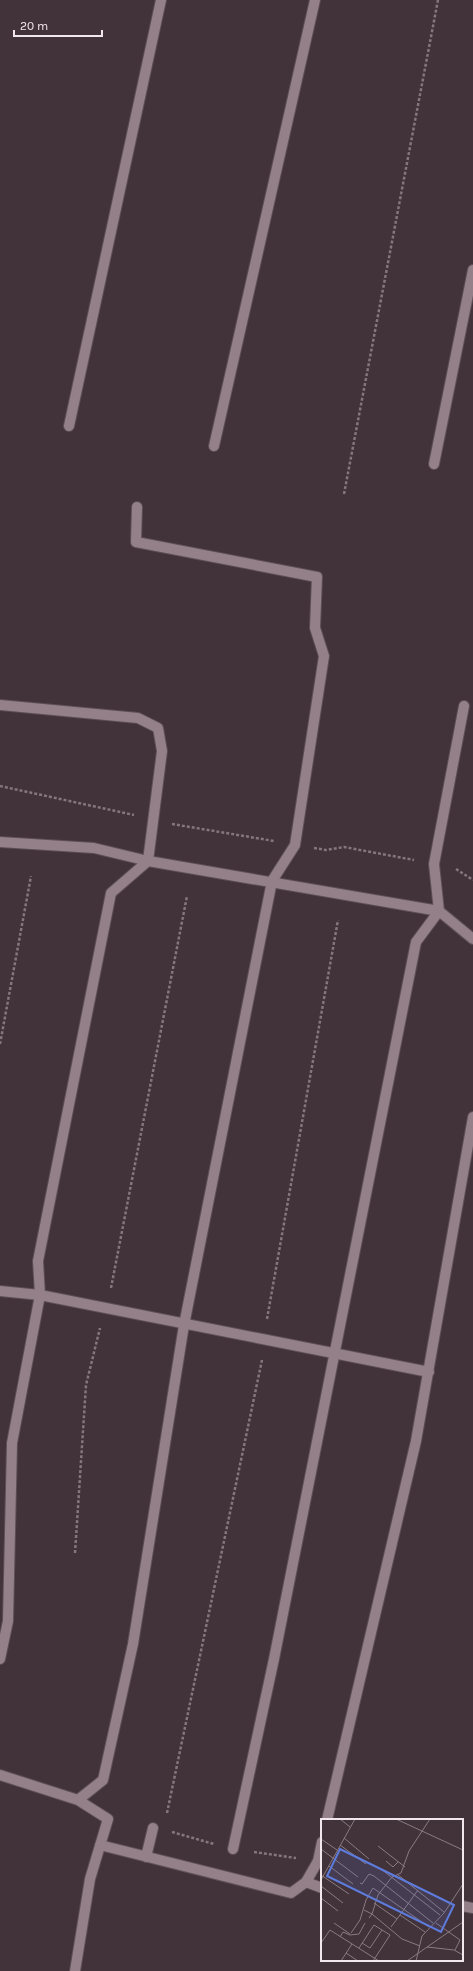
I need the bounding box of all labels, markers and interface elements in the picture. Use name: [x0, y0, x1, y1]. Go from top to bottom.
scale bar: [14, 12, 102, 38]
text: 20 m: [20, 19, 48, 33]
inset map: [321, 1819, 463, 1961]

